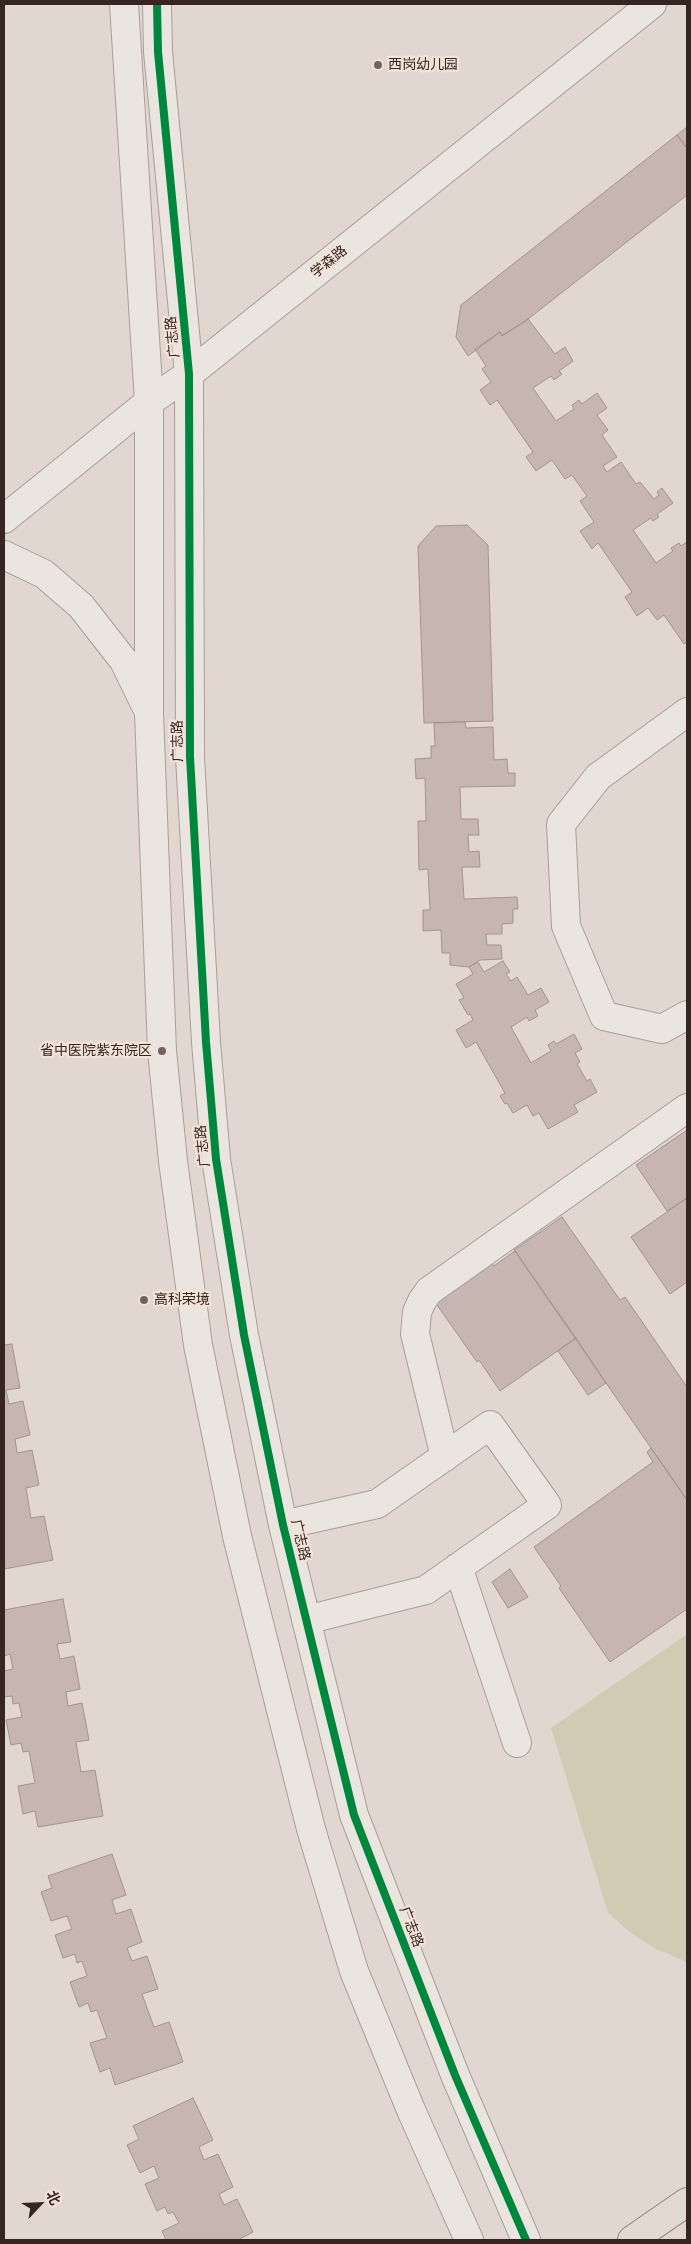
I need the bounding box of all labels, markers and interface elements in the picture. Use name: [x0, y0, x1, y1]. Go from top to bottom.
place label: 西岗幼儿园: [388, 57, 458, 73]
marker: 西岗幼儿园: [372, 59, 384, 71]
street label: 学森路: [307, 242, 351, 282]
street label: 广志路: [163, 315, 183, 359]
street label: 广志路: [169, 720, 187, 762]
place label: 省中医院紫东院区: [40, 1043, 152, 1059]
marker: 省中医院紫东院区: [156, 1045, 168, 1057]
street label: 广志路: [192, 1124, 214, 1168]
place label: 高科荣境: [154, 1292, 210, 1308]
marker: 高科荣境: [138, 1294, 150, 1306]
street label: 广志路: [287, 1518, 313, 1562]
street label: 广志路: [396, 1904, 426, 1950]
north arrow: [15, 2179, 65, 2229]
text: 北: [42, 2188, 65, 2208]

